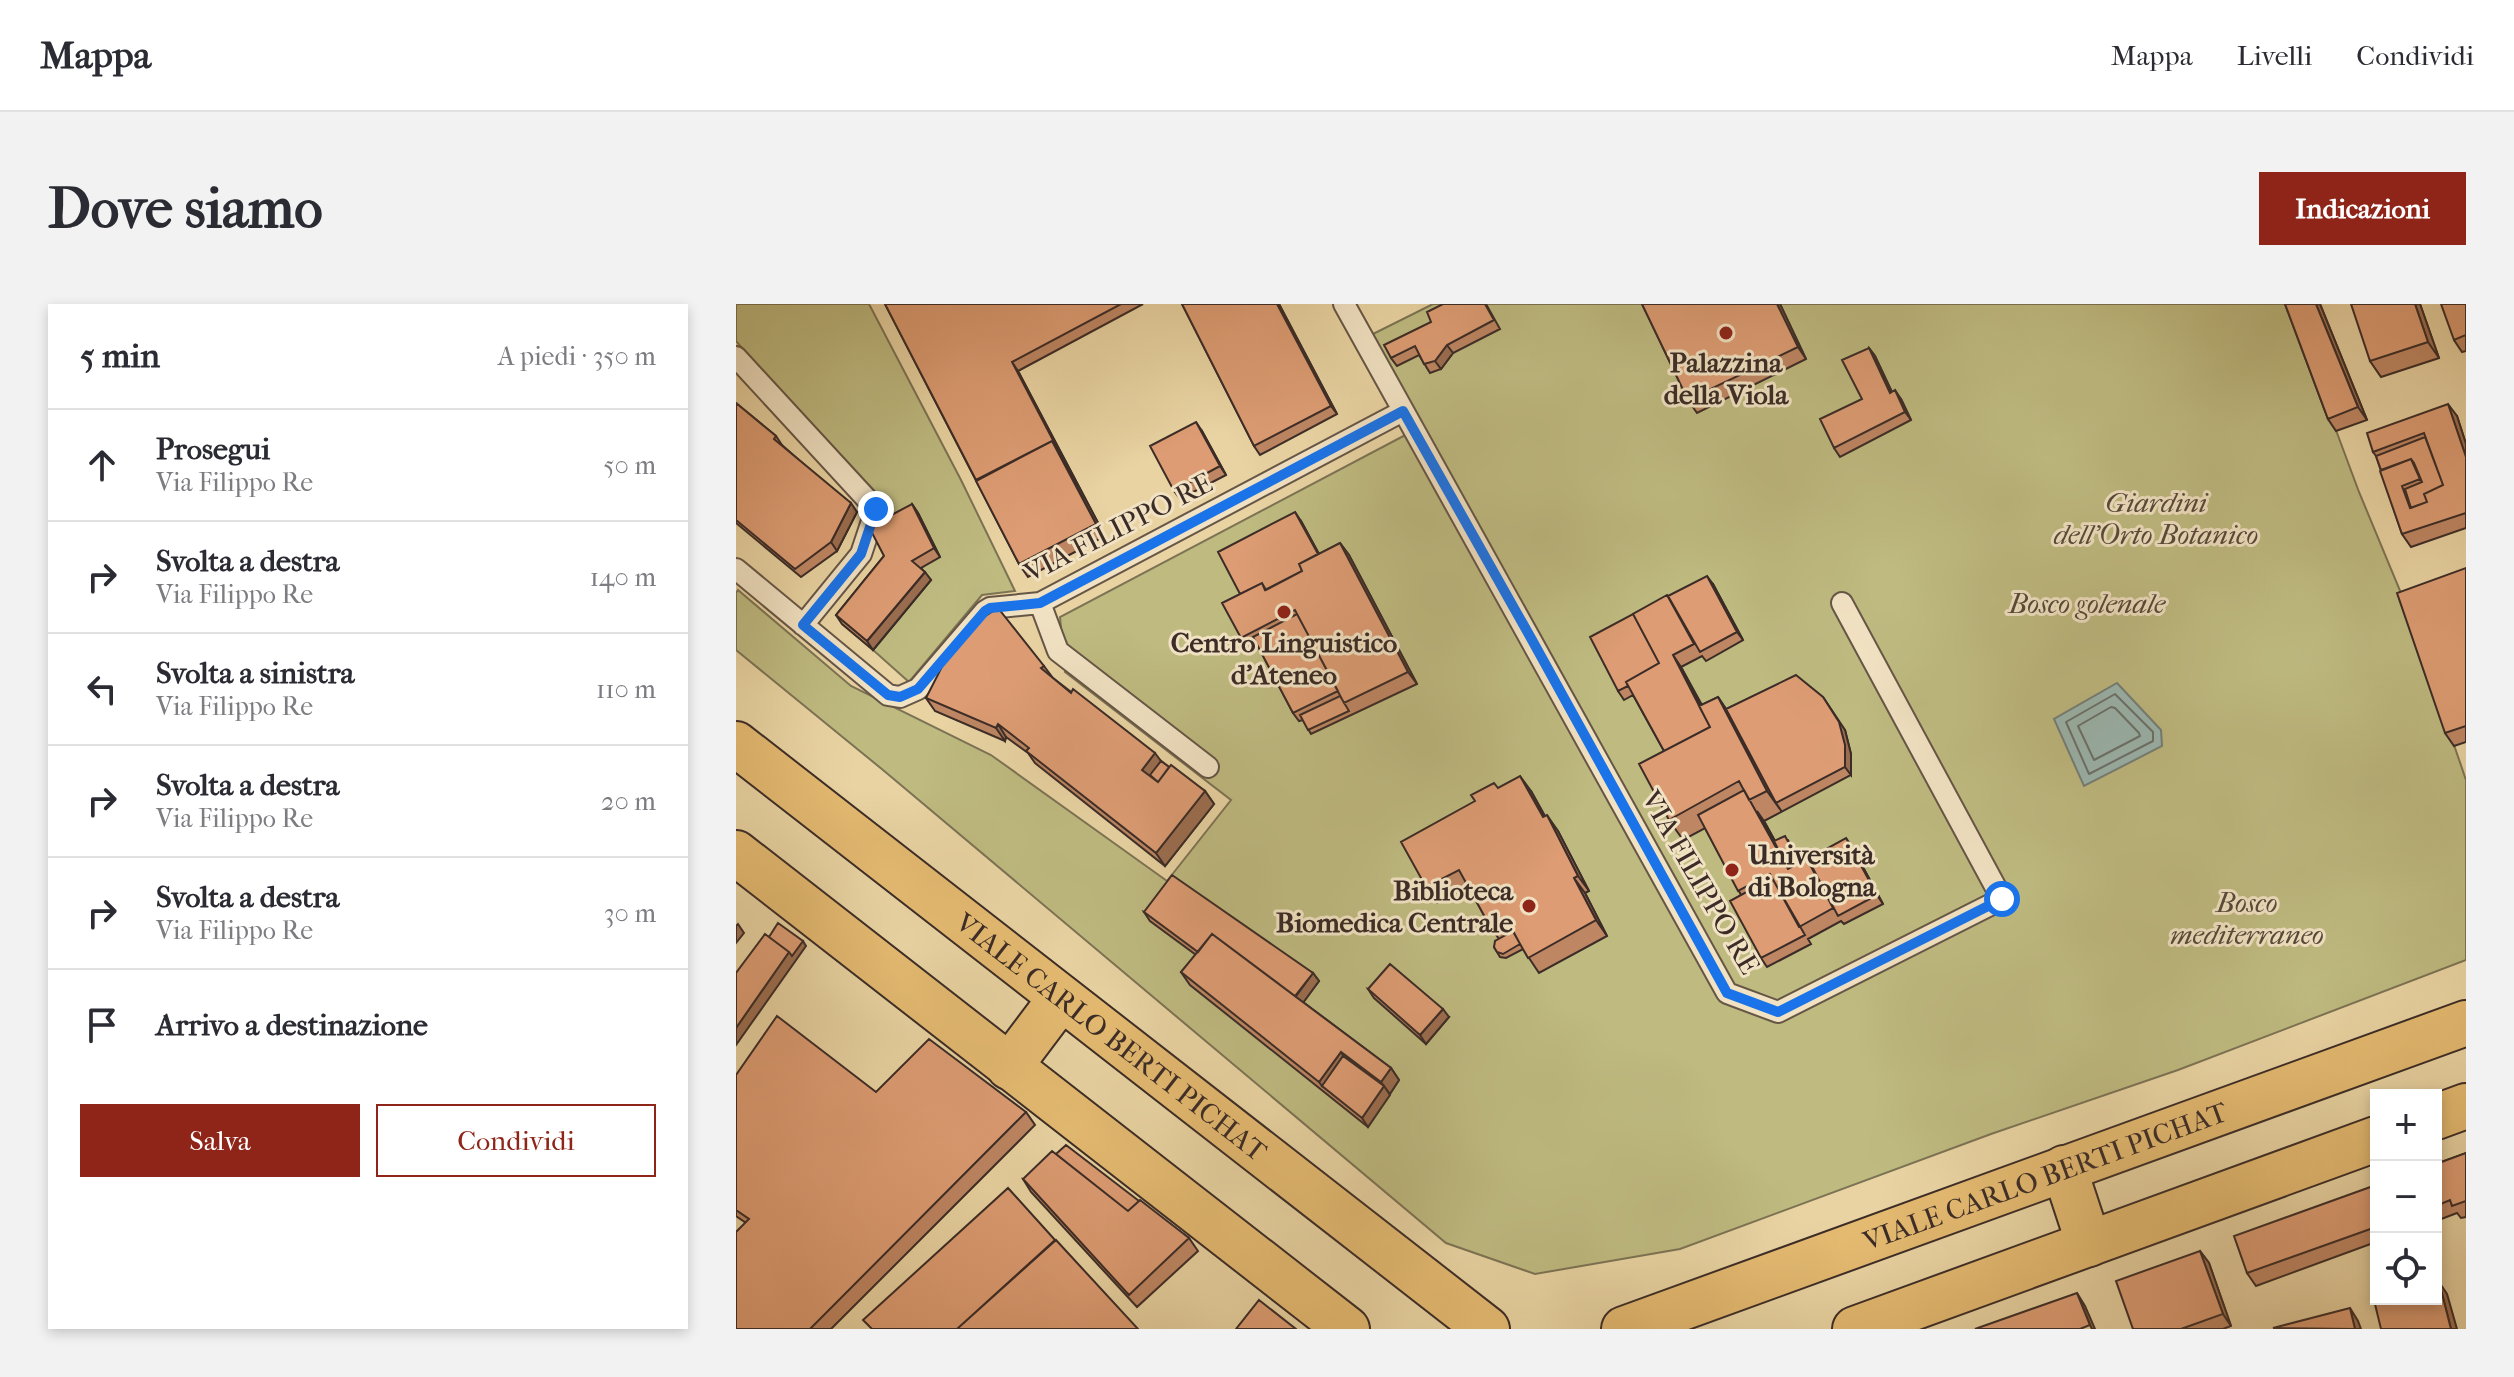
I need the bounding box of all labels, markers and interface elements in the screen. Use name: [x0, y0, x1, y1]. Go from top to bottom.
text: Mappa: [40, 33, 151, 78]
text: Mappa: [2111, 39, 2193, 72]
text: Livelli: [2237, 39, 2312, 72]
text: Condividi: [2356, 39, 2474, 72]
button: Indicazioni: [2259, 172, 2466, 245]
text: Dove siamo: [48, 176, 323, 241]
marker: Palazzina della Viola: [1717, 324, 1735, 342]
text: 5 min: [80, 336, 160, 376]
text: A piedi · 350 m: [498, 341, 656, 372]
place label: Palazzina della Viola: [1664, 346, 1789, 411]
text: Prosegui: [156, 432, 270, 467]
icon: ahead: [80, 443, 124, 487]
text: 50 m: [603, 450, 656, 481]
street label: VIA FILIPPO RE: [1018, 466, 1218, 589]
text: Via Filippo Re: [156, 467, 313, 498]
park label: Giardini dell'Orto Botanico: [2054, 486, 2258, 551]
route end: [858, 491, 894, 527]
text: Svolta a destra: [156, 544, 339, 579]
icon: right: [80, 555, 124, 599]
text: 140 m: [590, 562, 656, 593]
text: Via Filippo Re: [156, 579, 313, 610]
park label: Bosco golenale: [2007, 587, 2166, 620]
marker: Centro Linguistico d'Ateneo: [1275, 603, 1293, 621]
place label: Centro Linguistico d'Ateneo: [1171, 626, 1397, 691]
text: Svolta a sinistra: [156, 656, 354, 691]
icon: left: [80, 667, 124, 711]
text: 110 m: [596, 674, 656, 705]
text: Via Filippo Re: [156, 691, 313, 722]
text: Svolta a destra: [156, 768, 339, 803]
icon: right: [80, 779, 124, 823]
street label: VIA FILIPPO RE: [1634, 784, 1766, 980]
text: 20 m: [601, 786, 656, 817]
text: Via Filippo Re: [156, 803, 313, 834]
place label: Università di Bologna: [1748, 838, 1877, 903]
marker: Università di Bologna: [1723, 861, 1741, 879]
place label: Biblioteca Biomedica Centrale: [1276, 874, 1514, 939]
text: Svolta a destra: [156, 880, 339, 915]
route start: [1984, 881, 2020, 917]
park label: Bosco mediterraneo: [2170, 886, 2324, 951]
icon: right: [80, 891, 124, 935]
marker: Biblioteca Biomedica Centrale: [1520, 897, 1538, 915]
text: 30 m: [604, 898, 656, 929]
street label: VIALE CARLO BERTI PICHAT: [948, 905, 1274, 1169]
text: Via Filippo Re: [156, 915, 313, 946]
icon: arrive: [80, 1003, 124, 1047]
text: Arrivo a destinazione: [156, 1008, 428, 1043]
map controls: [2370, 1089, 2442, 1305]
button: +: [2370, 1089, 2442, 1161]
street label: VIALE CARLO BERTI PICHAT: [1858, 1095, 2233, 1258]
button: Salva: [80, 1104, 360, 1177]
button: Condividi: [376, 1104, 656, 1177]
button: −: [2370, 1161, 2442, 1233]
button: locate: [2370, 1233, 2442, 1305]

